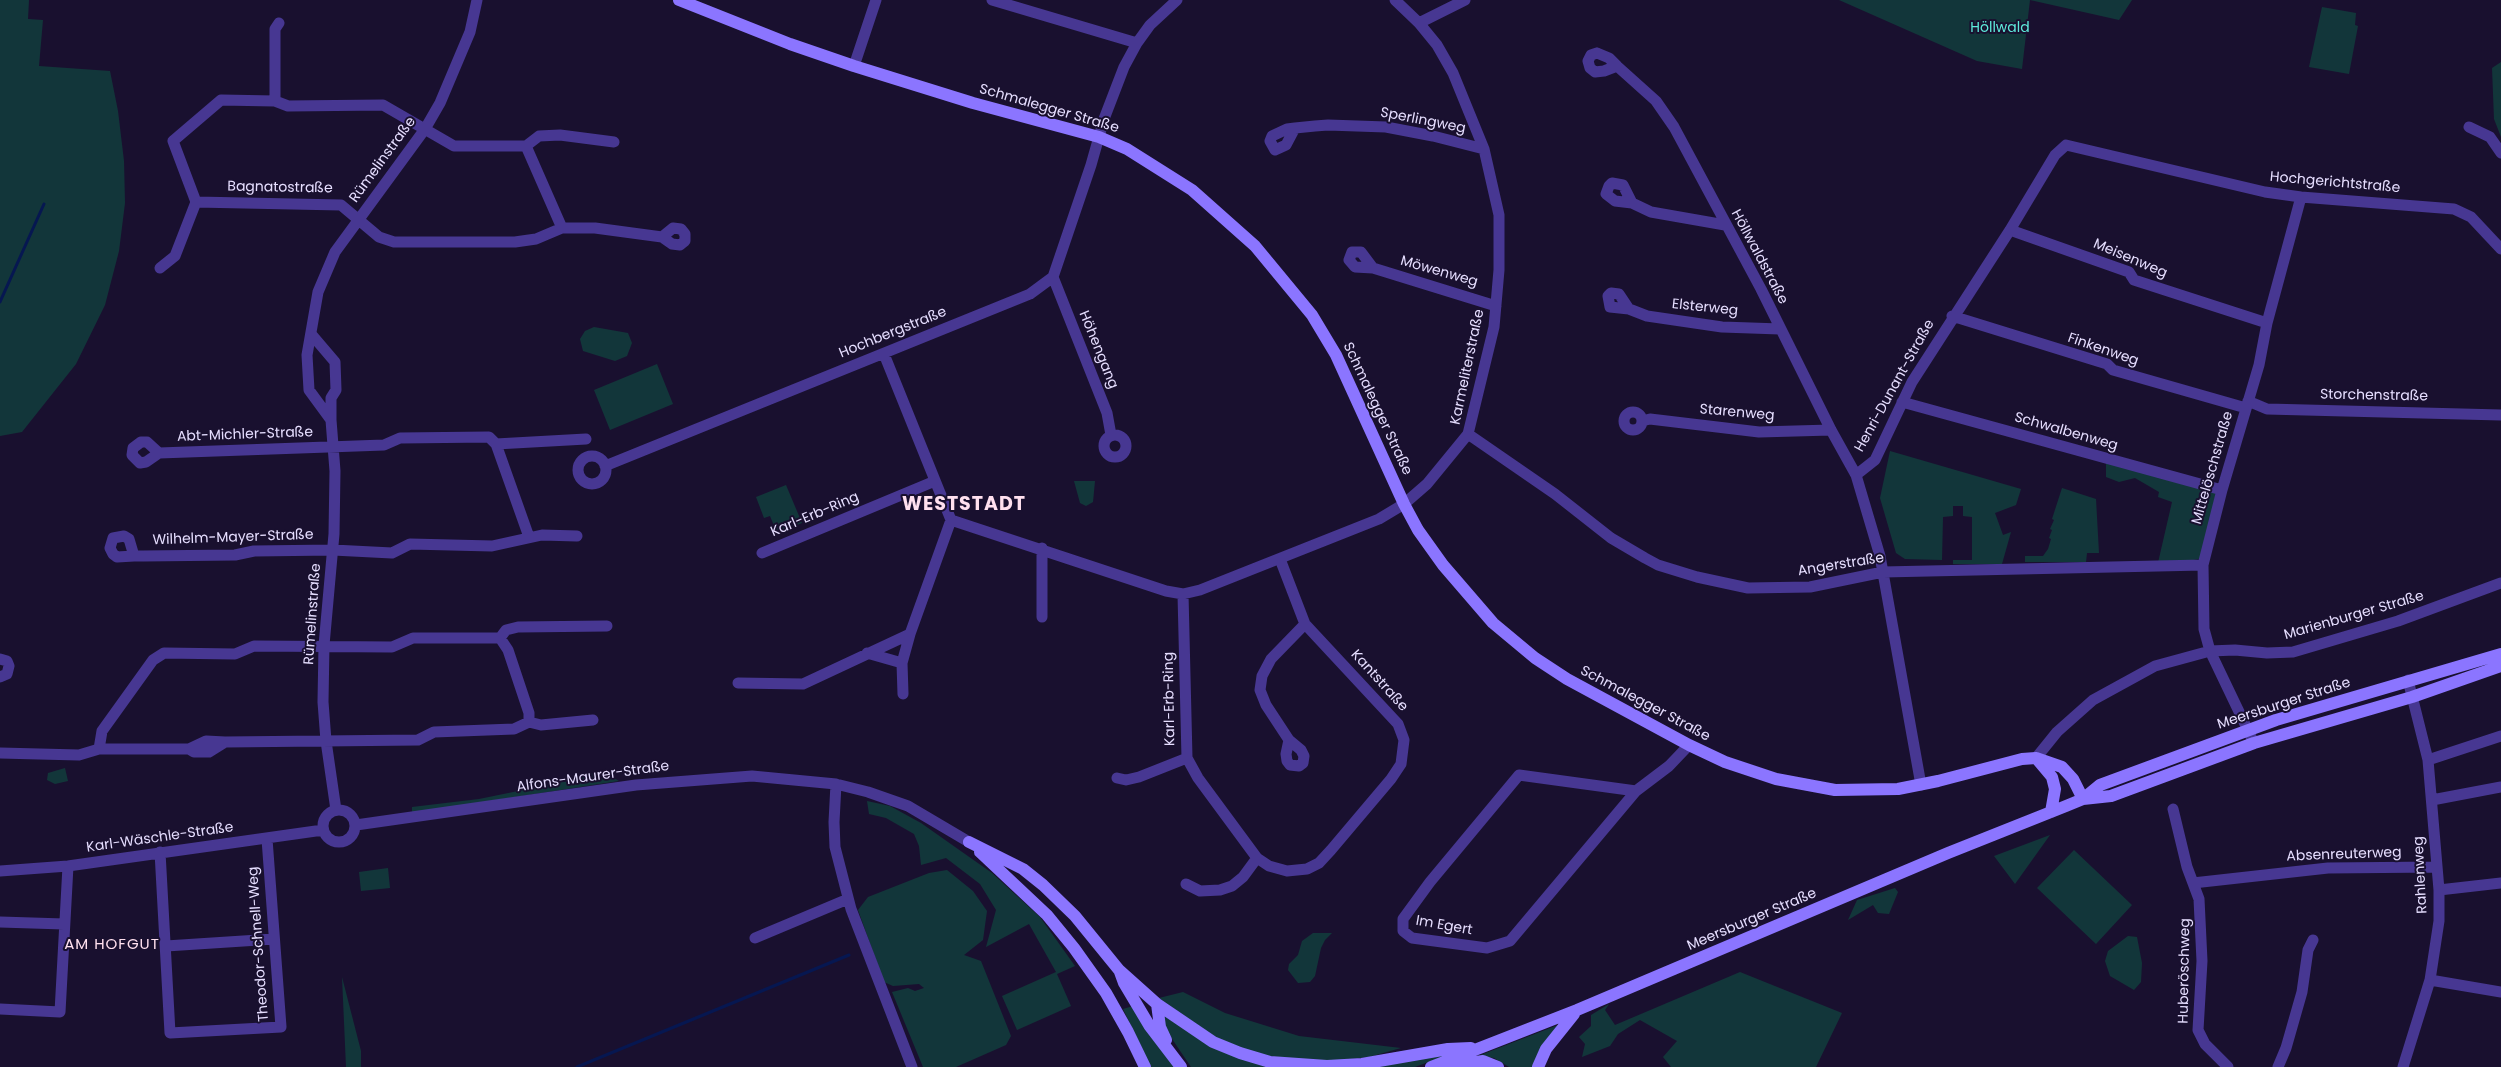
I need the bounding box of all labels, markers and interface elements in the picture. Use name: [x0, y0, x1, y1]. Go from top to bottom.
park label: Höllwald: [1970, 20, 2030, 36]
street label: Schmalegger Straße: [977, 81, 1121, 137]
street label: Sperlingweg: [1379, 104, 1467, 138]
street label: Rümelinstraße: [346, 114, 420, 206]
street label: Hochgerichtstraße: [2269, 169, 2401, 197]
street label: Bagnatostraße: [227, 179, 333, 197]
street label: Höllwaldstraße: [1727, 207, 1791, 307]
street label: Meisenweg: [2090, 236, 2170, 282]
street label: Möwenweg: [1398, 253, 1480, 291]
street label: Elsterweg: [1671, 296, 1739, 320]
street label: Hochbergstraße: [837, 304, 949, 362]
street label: Karmeliterstraße: [1448, 308, 1488, 426]
street label: Höhengang: [1075, 309, 1121, 391]
street label: Henri-Dunant-Straße: [1852, 317, 1938, 455]
street label: Finkenweg: [2065, 330, 2141, 370]
street label: Schmalegger Straße: [1339, 340, 1415, 478]
street label: Storchenstraße: [2320, 387, 2428, 405]
street label: Starenweg: [1699, 401, 1775, 425]
street label: Schwalbenweg: [2012, 409, 2120, 455]
street label: Mittelöschstraße: [2189, 410, 2237, 526]
street label: Abt-Michler-Straße: [177, 424, 313, 446]
street label: Karl-Erb-Ring: [768, 489, 862, 541]
district label: WESTSTADT: [901, 494, 1027, 516]
street label: Wilhelm-Mayer-Straße: [152, 527, 314, 549]
street label: Angerstraße: [1797, 550, 1885, 580]
street label: Rümelinstraße: [301, 563, 325, 665]
street label: Marienburger Straße: [2282, 588, 2426, 644]
street label: Kantstraße: [1347, 647, 1411, 715]
street label: Karl-Erb-Ring: [1161, 652, 1179, 746]
street label: Schmalegger Straße: [1577, 663, 1713, 745]
street label: Meersburger Straße: [2215, 675, 2353, 733]
street label: Alfons-Maurer-Straße: [516, 758, 670, 796]
street label: Karl-Wäschle-Straße: [85, 819, 235, 857]
street label: Rahlenweg: [2411, 836, 2431, 914]
street label: Absenreuterweg: [2286, 845, 2402, 865]
street label: Theodor-Schnell-Weg: [245, 866, 273, 1022]
street label: Meersburger Straße: [1685, 885, 1819, 955]
street label: Im Egert: [1414, 913, 1474, 939]
street label: Huberöschweg: [2176, 918, 2194, 1024]
district label: AM HOFGUT: [63, 936, 161, 954]

